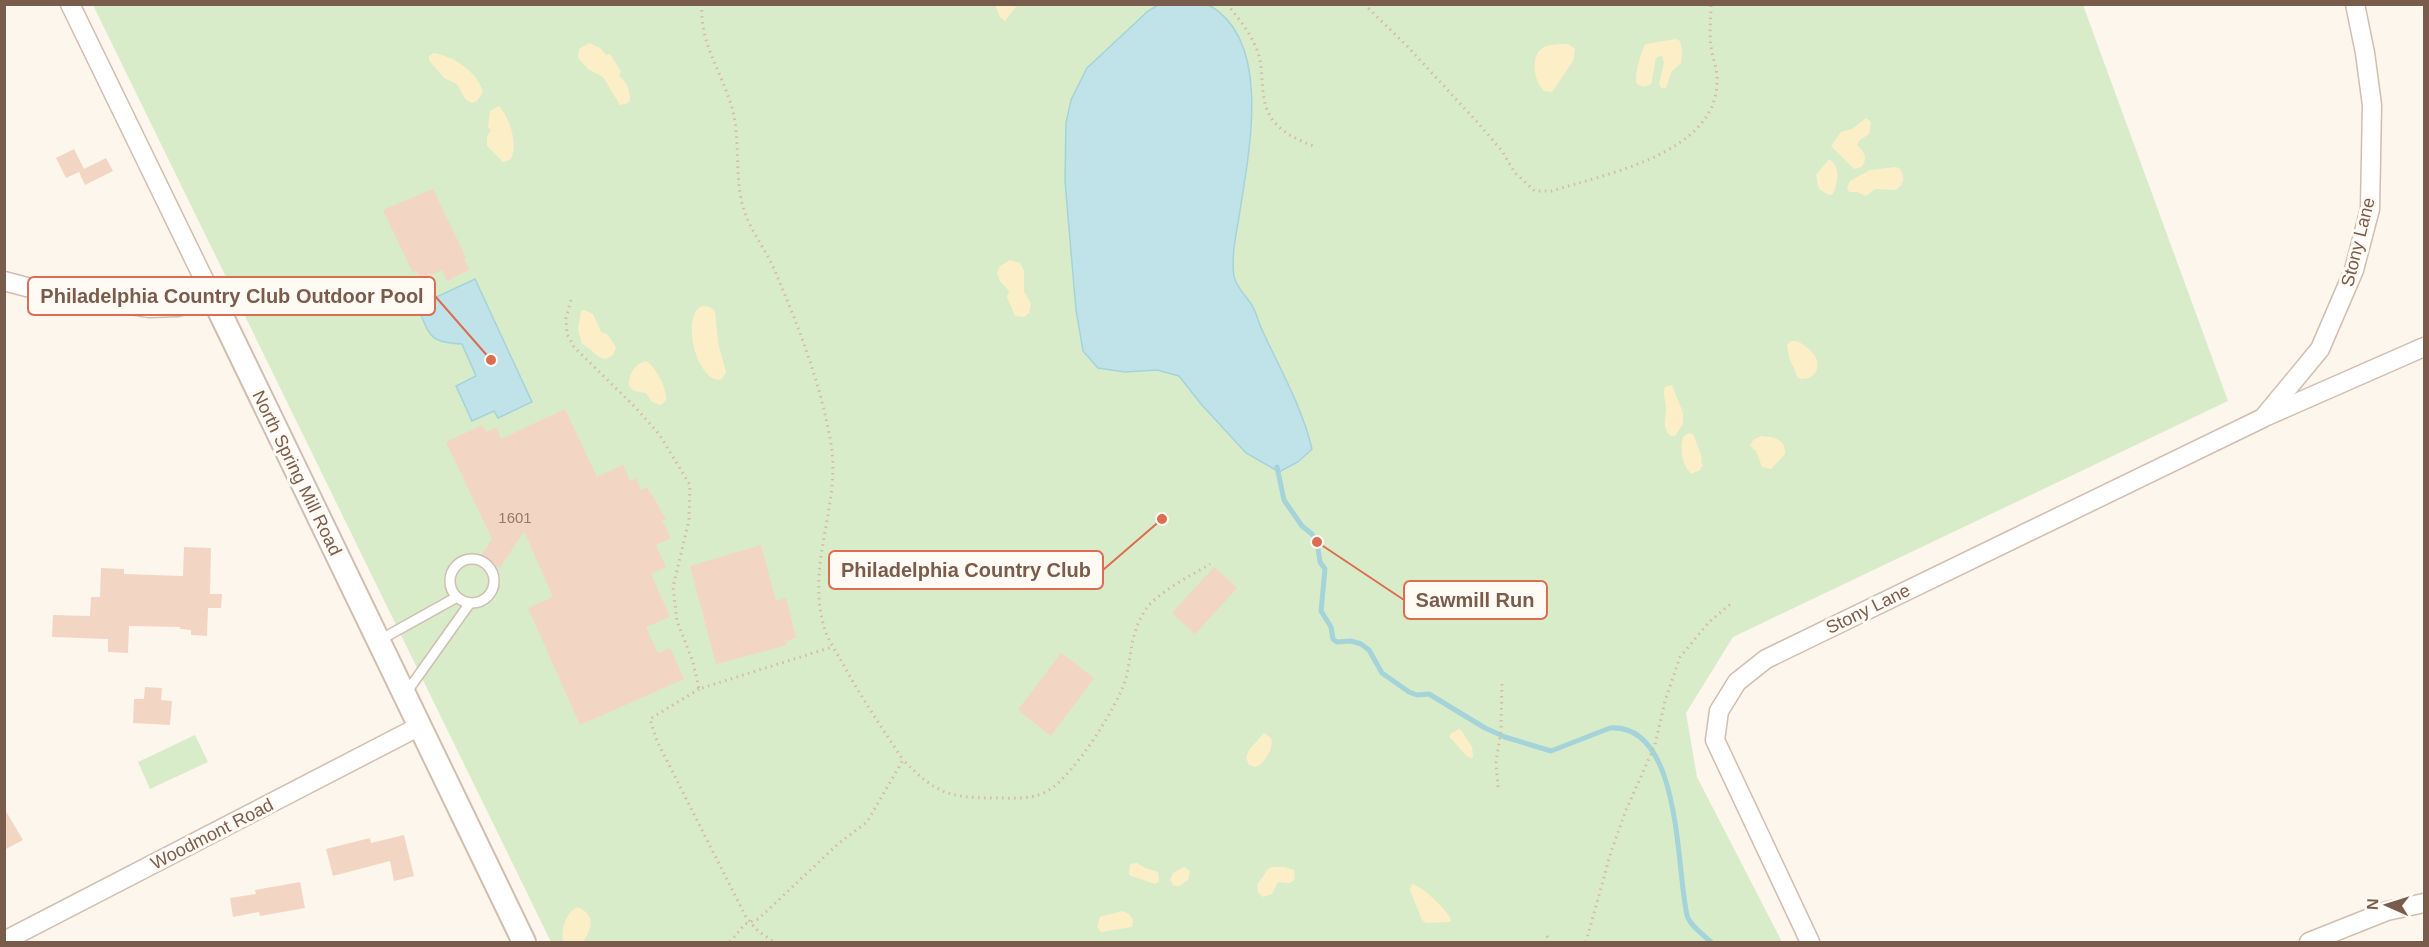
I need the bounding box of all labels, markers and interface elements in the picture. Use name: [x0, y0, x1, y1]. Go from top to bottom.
street label: Stony Lane: [2337, 195, 2379, 289]
callout: Philadelphia Country Club Outdoor Pool: [28, 277, 435, 315]
text: Philadelphia Country Club Outdoor Pool: [40, 285, 424, 307]
street label: North Spring Mill Road: [248, 387, 346, 559]
house number: 1601: [498, 509, 532, 526]
callout: Philadelphia Country Club: [829, 551, 1103, 589]
text: Philadelphia Country Club: [841, 559, 1091, 581]
street label: Stony Lane: [1823, 580, 1913, 638]
callout: Sawmill Run: [1404, 581, 1547, 619]
text: Sawmill Run: [1416, 589, 1534, 611]
street label: Woodmont Road: [147, 795, 277, 873]
north arrow: [2357, 875, 2417, 935]
text: N: [2364, 898, 2381, 910]

